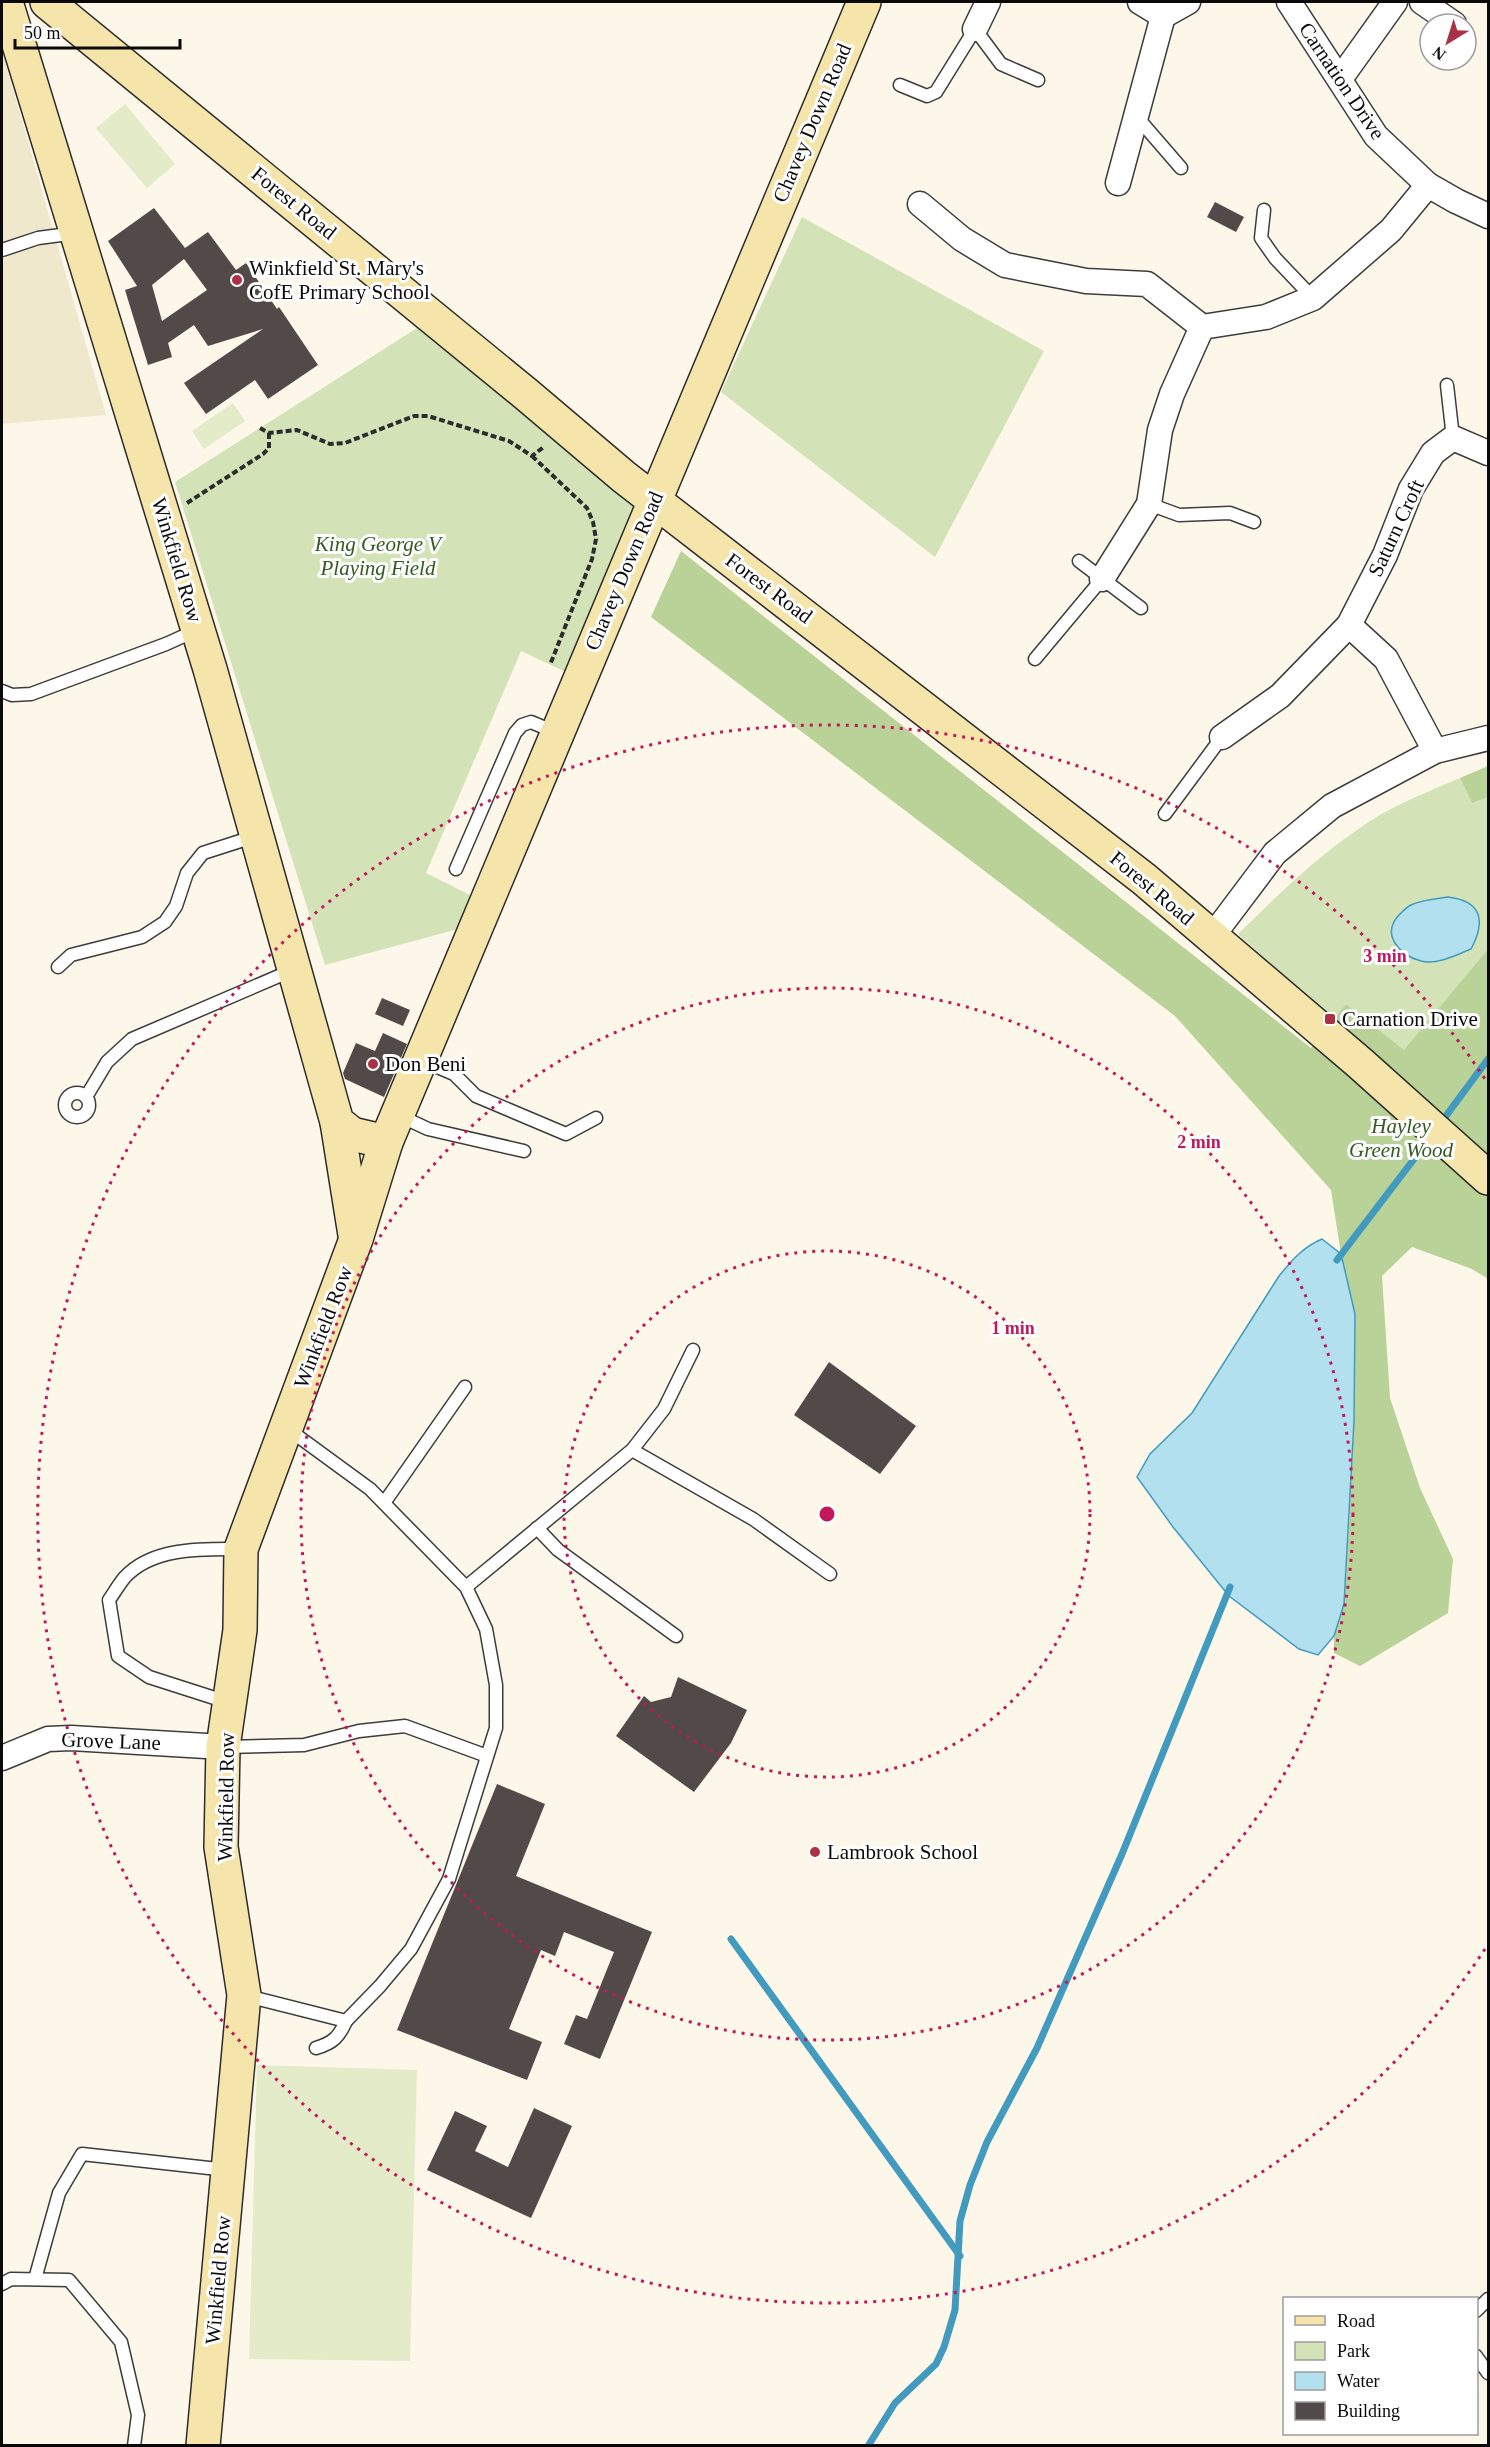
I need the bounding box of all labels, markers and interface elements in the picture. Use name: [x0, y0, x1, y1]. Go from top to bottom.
scale bar: [15, 12, 180, 50]
north arrow: [1418, 12, 1478, 72]
street label: Carnation Drive: [1294, 18, 1390, 144]
text: 50 m: [24, 23, 61, 43]
street label: Chavey Down Road: [768, 39, 857, 206]
text: N: [1429, 43, 1449, 64]
street label: Forest Road: [247, 162, 342, 245]
place label: Winkfield St. Mary's CofE Primary School: [249, 256, 430, 304]
marker: Winkfield St. Mary's CofE Primary School: [230, 273, 244, 287]
street label: Saturn Croft: [1363, 475, 1429, 580]
street label: Chavey Down Road: [580, 487, 669, 654]
street label: Winkfield Row: [147, 495, 208, 626]
park label: King George V Playing Field: [314, 532, 443, 580]
street label: Forest Road: [721, 548, 817, 629]
street label: Forest Road: [1105, 846, 1199, 930]
text: 3 min: [1363, 946, 1407, 966]
place label: Carnation Drive: [1342, 1007, 1478, 1031]
marker: Carnation Drive: [1323, 1012, 1337, 1026]
place label: Don Beni: [385, 1052, 466, 1076]
marker: Don Beni: [366, 1057, 380, 1071]
park label: Hayley Green Wood: [1349, 1114, 1454, 1162]
text: 2 min: [1177, 1132, 1221, 1152]
street label: Winkfield Row: [289, 1262, 358, 1392]
text: 1 min: [991, 1318, 1035, 1338]
centre of rings: [817, 1504, 837, 1524]
street label: Grove Lane: [61, 1727, 161, 1755]
street label: Winkfield Row: [213, 1731, 239, 1862]
place label: Lambrook School: [827, 1840, 978, 1864]
marker: Lambrook School: [808, 1845, 822, 1859]
street label: Winkfield Row: [200, 2214, 236, 2345]
legend: [1283, 2297, 1478, 2435]
text: Road: [1337, 2311, 1375, 2331]
text: Park: [1337, 2341, 1370, 2361]
text: Water: [1337, 2371, 1380, 2391]
text: Building: [1337, 2401, 1400, 2421]

